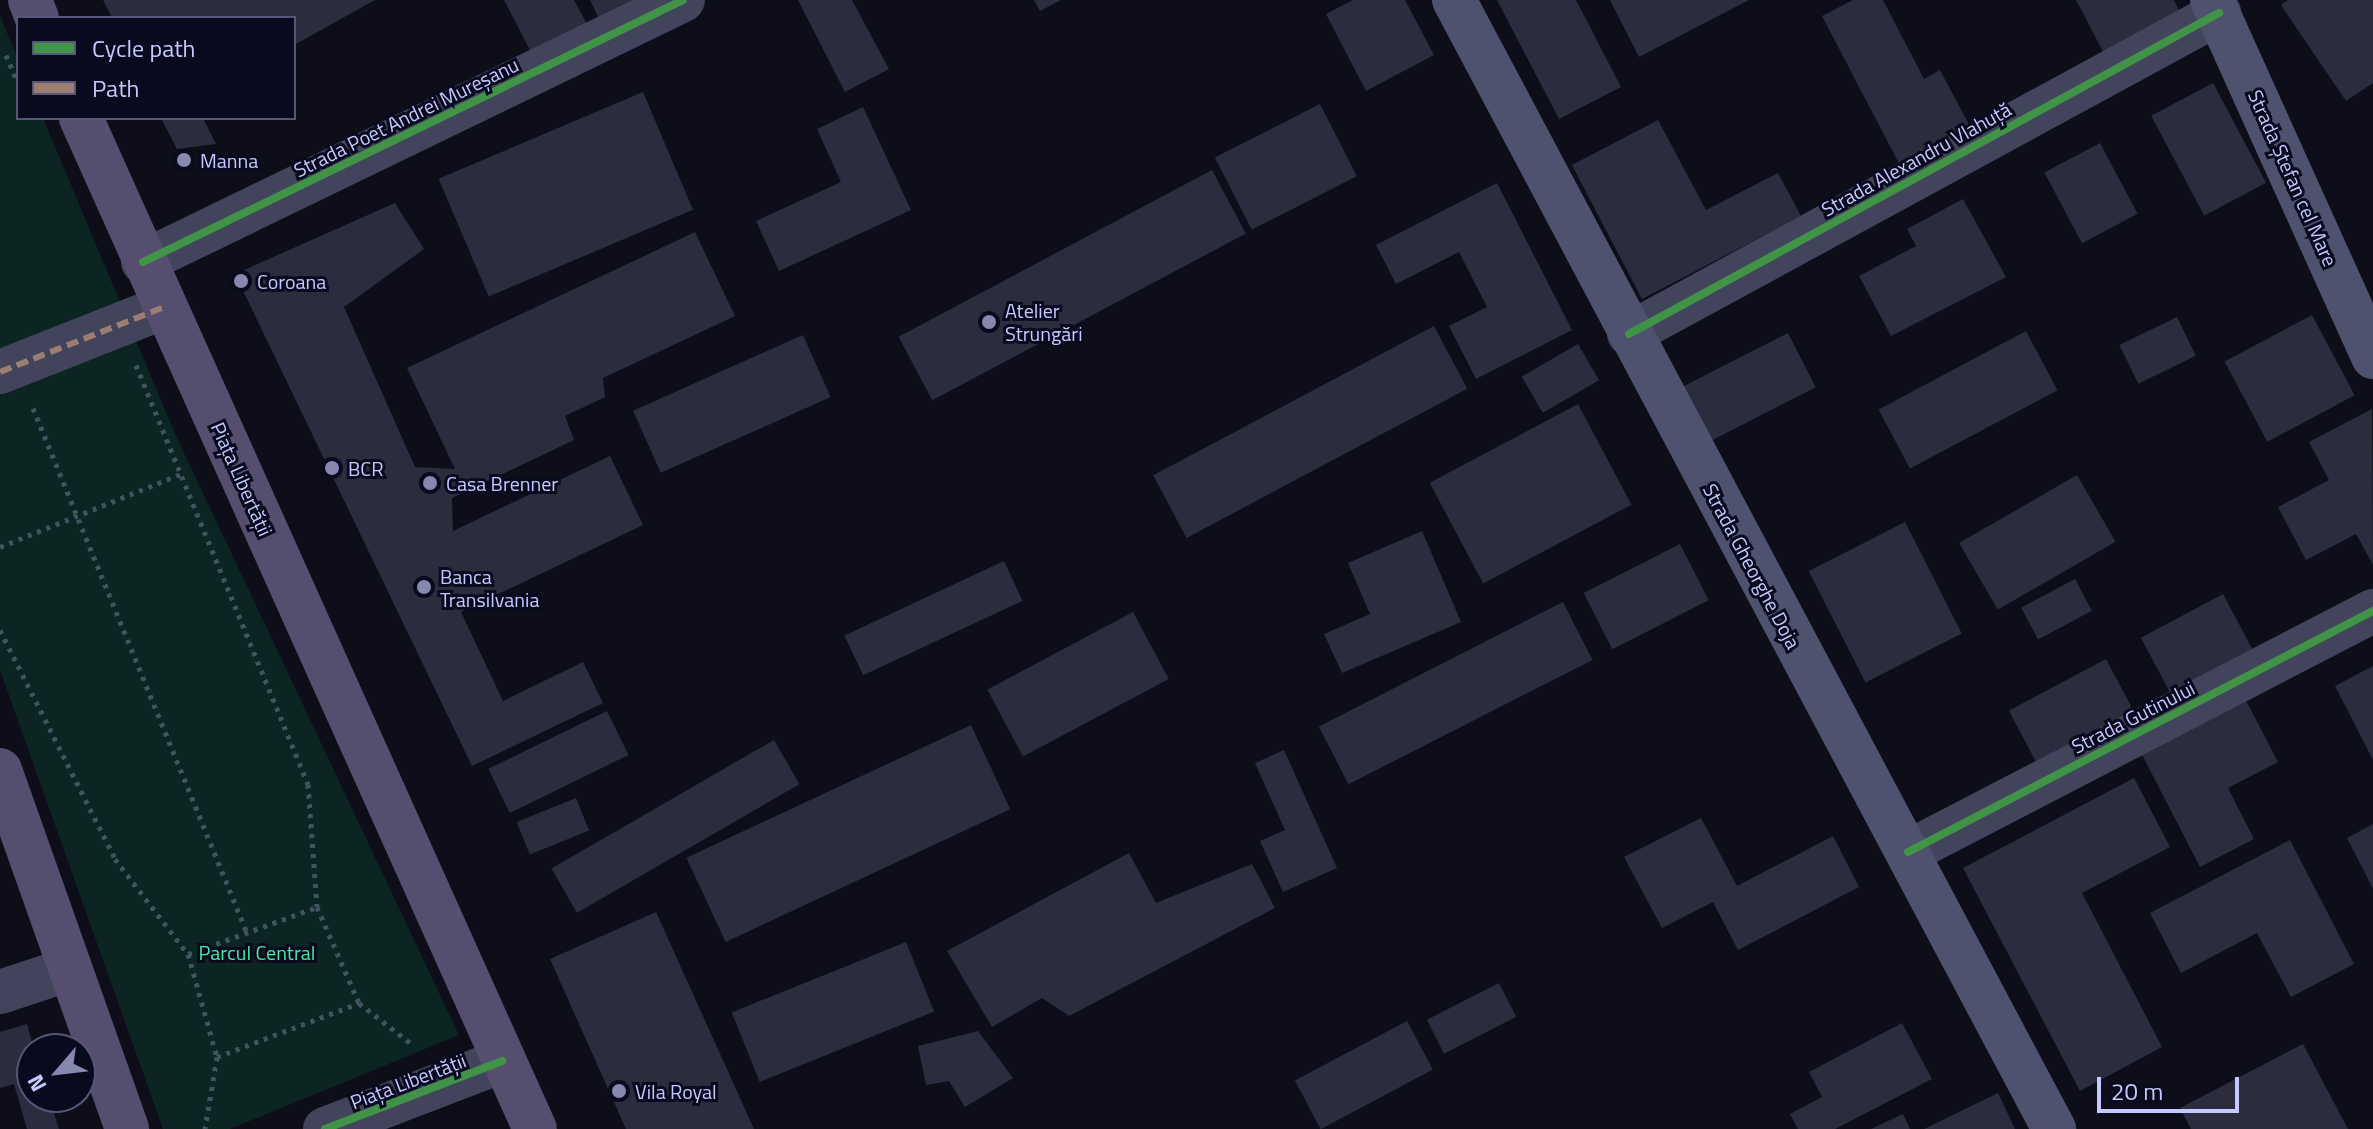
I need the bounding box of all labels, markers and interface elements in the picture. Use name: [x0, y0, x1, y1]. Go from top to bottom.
legend: [16, 16, 296, 120]
text: Cycle path: [92, 30, 195, 66]
street label: Strada Poet Andrei Mureșanu: [290, 52, 522, 182]
text: Path: [92, 70, 139, 106]
street label: Strada Ștefan cel Mare: [2243, 86, 2343, 270]
street label: Strada Alexandru Vlahuță: [1817, 97, 2015, 221]
place label: Manna: [200, 148, 258, 172]
marker: Manna: [175, 151, 193, 169]
place label: Coroana: [257, 269, 326, 293]
marker: Coroana: [232, 272, 250, 290]
place label: Atelier Strungări: [1005, 298, 1083, 345]
marker: Atelier Strungări: [980, 313, 998, 331]
street label: Piața Libertății: [206, 418, 278, 540]
place label: BCR: [348, 456, 384, 480]
marker: BCR: [323, 459, 341, 477]
place label: Casa Brenner: [446, 471, 558, 495]
marker: Casa Brenner: [421, 474, 439, 492]
street label: Strada Gheorghe Doja: [1698, 479, 1806, 653]
place label: Banca Transilvania: [440, 564, 539, 611]
marker: Banca Transilvania: [415, 578, 433, 596]
street label: Strada Gutinului: [2067, 676, 2199, 758]
park label: Parcul Central: [199, 940, 315, 964]
north arrow: [16, 1033, 96, 1113]
street label: Piața Libertății: [347, 1048, 469, 1114]
scale bar: [2101, 1061, 2243, 1111]
text: N: [18, 1069, 55, 1098]
text: 20 m: [2111, 1073, 2163, 1109]
place label: Vila Royal: [635, 1079, 717, 1103]
marker: Vila Royal: [610, 1082, 628, 1100]

